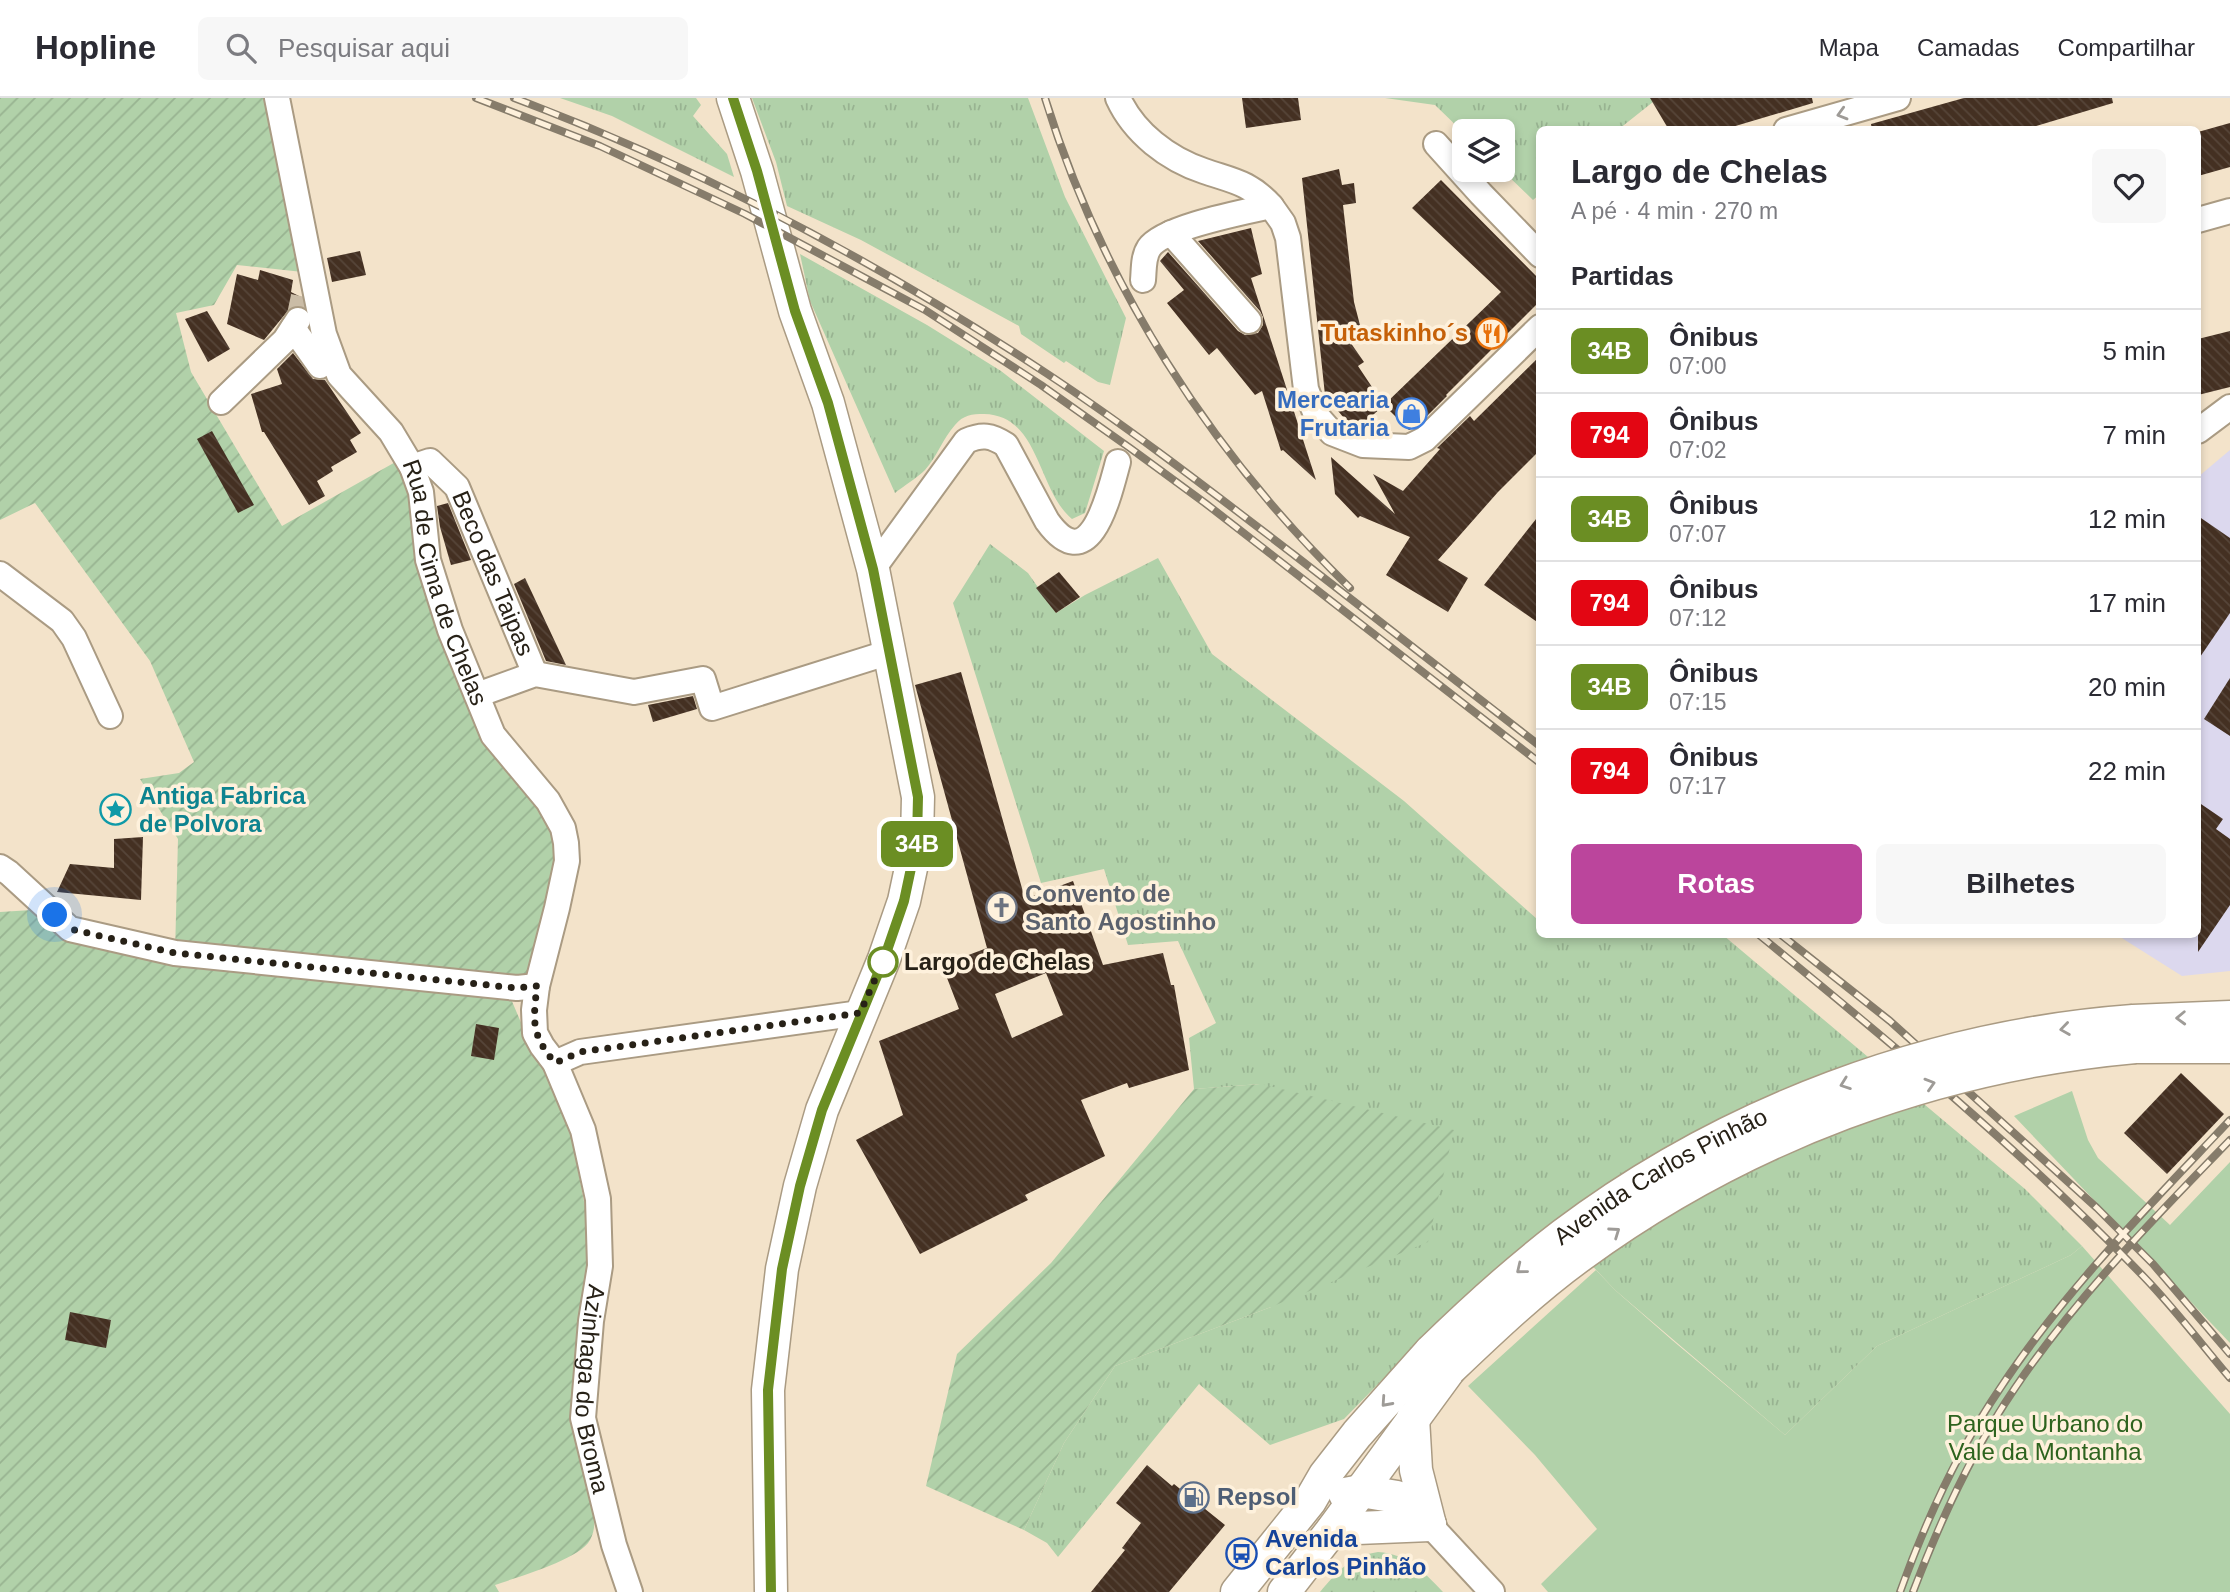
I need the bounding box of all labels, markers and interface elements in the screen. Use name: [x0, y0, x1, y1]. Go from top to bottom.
search box: [198, 17, 688, 80]
text: Hopline: [35, 29, 156, 66]
icon: search: [222, 29, 260, 67]
text: Pesquisar aqui: [278, 33, 450, 63]
text: Mapa: [1819, 34, 1879, 61]
text: Camadas: [1917, 34, 2020, 61]
text: Compartilhar: [2058, 34, 2195, 61]
one-way arrow: [1836, 105, 1848, 120]
map controls: [1452, 119, 1515, 182]
button: layers: [1452, 119, 1515, 182]
button: heart: [2092, 149, 2166, 223]
text: Largo de Chelas: [1571, 153, 1828, 190]
text: A pé · 4 min · 270 m: [1571, 198, 1778, 224]
text: Partidas: [1571, 261, 1674, 291]
restaurant icon: Tutaskinho´s: [1474, 316, 1508, 350]
place label: Tutaskinho´s: [1320, 319, 1468, 346]
text: Ônibus: [1669, 322, 1759, 352]
text: 5 min: [2102, 336, 2166, 366]
text: 34B: [1587, 337, 1632, 364]
text: 07:00: [1669, 353, 1727, 379]
place label: Mercearia Frutaria: [1277, 386, 1390, 441]
shop icon: Mercearia Frutaria: [1395, 397, 1429, 431]
text: Ônibus: [1669, 406, 1759, 436]
text: 7 min: [2102, 420, 2166, 450]
text: 794: [1589, 421, 1630, 448]
text: 07:02: [1669, 437, 1727, 463]
street label: Rua de Cima de Chelas: [397, 456, 493, 709]
street label: Beco das Taipas: [447, 487, 540, 659]
text: Ônibus: [1669, 490, 1759, 520]
text: 12 min: [2088, 504, 2166, 534]
text: 34B: [1587, 505, 1632, 532]
text: 07:07: [1669, 521, 1727, 547]
text: Ônibus: [1669, 574, 1759, 604]
text: 17 min: [2088, 588, 2166, 618]
text: 794: [1589, 589, 1630, 616]
text: 07:12: [1669, 605, 1727, 631]
text: Ônibus: [1669, 658, 1759, 688]
text: 20 min: [2088, 672, 2166, 702]
text: 34B: [1587, 673, 1632, 700]
text: 07:15: [1669, 689, 1727, 715]
text: Ônibus: [1669, 742, 1759, 772]
text: 22 min: [2088, 756, 2166, 786]
text: 794: [1589, 757, 1630, 784]
text: 07:17: [1669, 773, 1727, 799]
place label: Antiga Fabrica de Polvora: [139, 782, 306, 837]
place icon: Antiga Fabrica de Polvora: [99, 793, 133, 827]
line badge: 34B: [877, 821, 957, 867]
text: 34B: [895, 830, 939, 857]
button: Rotas: [1571, 844, 1862, 924]
button: Bilhetes: [1876, 844, 2166, 924]
place label: Convento de Santo Agostinho: [1025, 880, 1216, 935]
church icon: Convento de Santo Agostinho: [985, 891, 1019, 925]
your location: [37, 897, 72, 932]
marker: Largo de Chelas: [868, 947, 898, 977]
place label: Largo de Chelas: [904, 948, 1091, 975]
one-way arrow: [2176, 1011, 2187, 1026]
one-way arrow: [2059, 1021, 2071, 1036]
one-way arrow: [1839, 1076, 1851, 1090]
one-way arrow: [1924, 1078, 1936, 1093]
street label: Avenida Carlos Pinhão: [1548, 1102, 1771, 1250]
one-way arrow: [1607, 1228, 1620, 1240]
one-way arrow: [1516, 1260, 1528, 1273]
street label: Azinhaga do Broma: [570, 1283, 615, 1497]
one-way arrow: [1382, 1393, 1394, 1406]
park label: Parque Urbano do Vale da Montanha: [1947, 1410, 2143, 1465]
fuel station icon: Repsol: [1177, 1480, 1211, 1514]
place label: Repsol: [1217, 1483, 1297, 1510]
place label: Avenida Carlos Pinhão: [1265, 1525, 1426, 1580]
bus stop icon: Avenida Carlos Pinhão: [1225, 1536, 1259, 1570]

